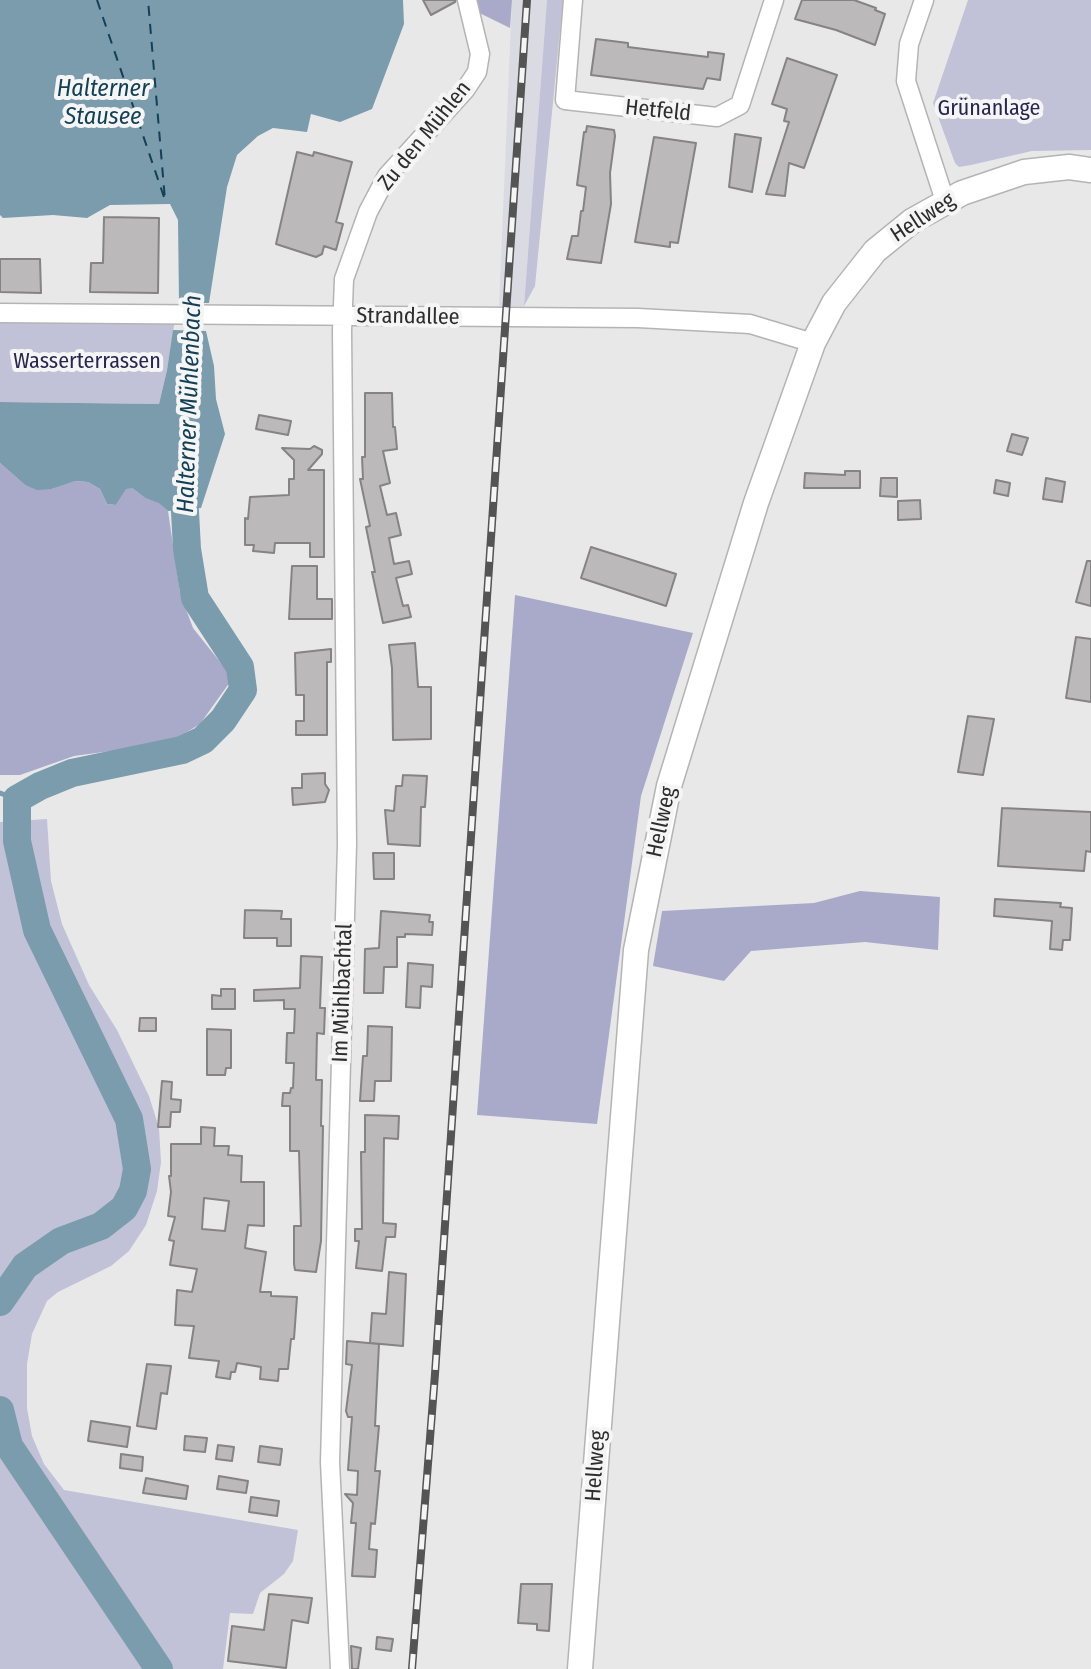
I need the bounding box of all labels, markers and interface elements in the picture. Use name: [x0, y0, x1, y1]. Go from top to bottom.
water label: Halterner Stausee: [57, 75, 149, 131]
street label: Zu den Mühlen: [373, 76, 477, 196]
street label: Hetfeld: [624, 94, 692, 128]
park label: Grünanlage: [938, 96, 1040, 122]
street label: Hellweg: [886, 187, 960, 249]
water label: Halterner Mühlenbach: [172, 295, 208, 513]
street label: Strandallee: [356, 303, 460, 331]
park label: Wasserterrassen: [13, 349, 161, 375]
street label: Hellweg: [642, 784, 682, 860]
street label: Im Mühlbachtal: [327, 923, 359, 1063]
street label: Hellweg: [580, 1429, 612, 1503]

